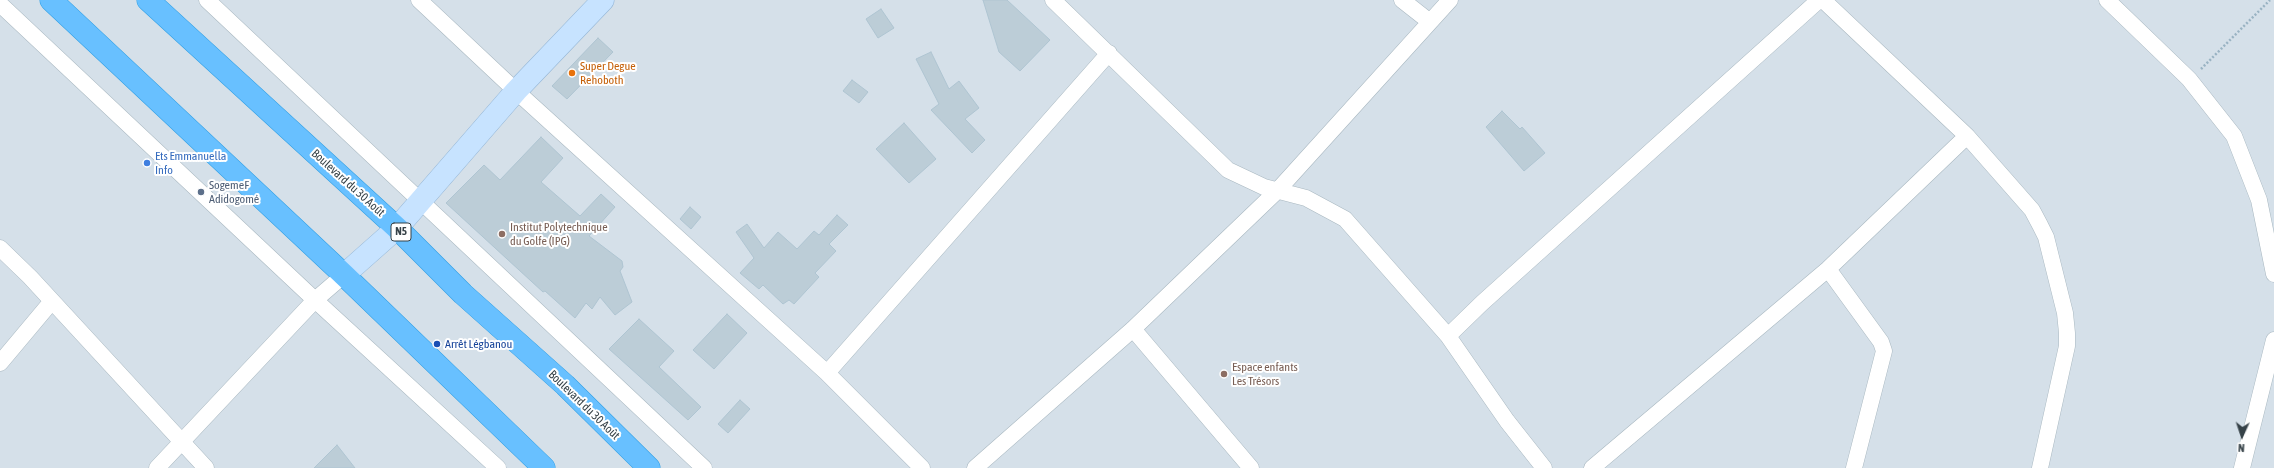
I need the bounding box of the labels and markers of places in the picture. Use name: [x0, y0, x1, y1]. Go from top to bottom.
place label: Super Degue Rehoboth: [580, 59, 636, 87]
marker: Super Degue Rehoboth: [567, 68, 577, 78]
place label: Ets Emmanuella Info: [155, 149, 226, 177]
marker: Ets Emmanuella Info: [142, 158, 152, 168]
place label: SogemeF Adidogomé: [209, 178, 259, 206]
marker: SogemeF Adidogomé: [196, 187, 206, 197]
place label: Institut Polytechnique du Golfe (IPG): [510, 220, 608, 248]
marker: Institut Polytechnique du Golfe (IPG): [497, 229, 507, 239]
place label: Arrêt Légbanou: [445, 337, 512, 351]
marker: Arrêt Légbanou: [432, 339, 442, 349]
place label: Espace enfants Les Trésors: [1232, 360, 1298, 388]
marker: Espace enfants Les Trésors: [1219, 369, 1229, 379]

